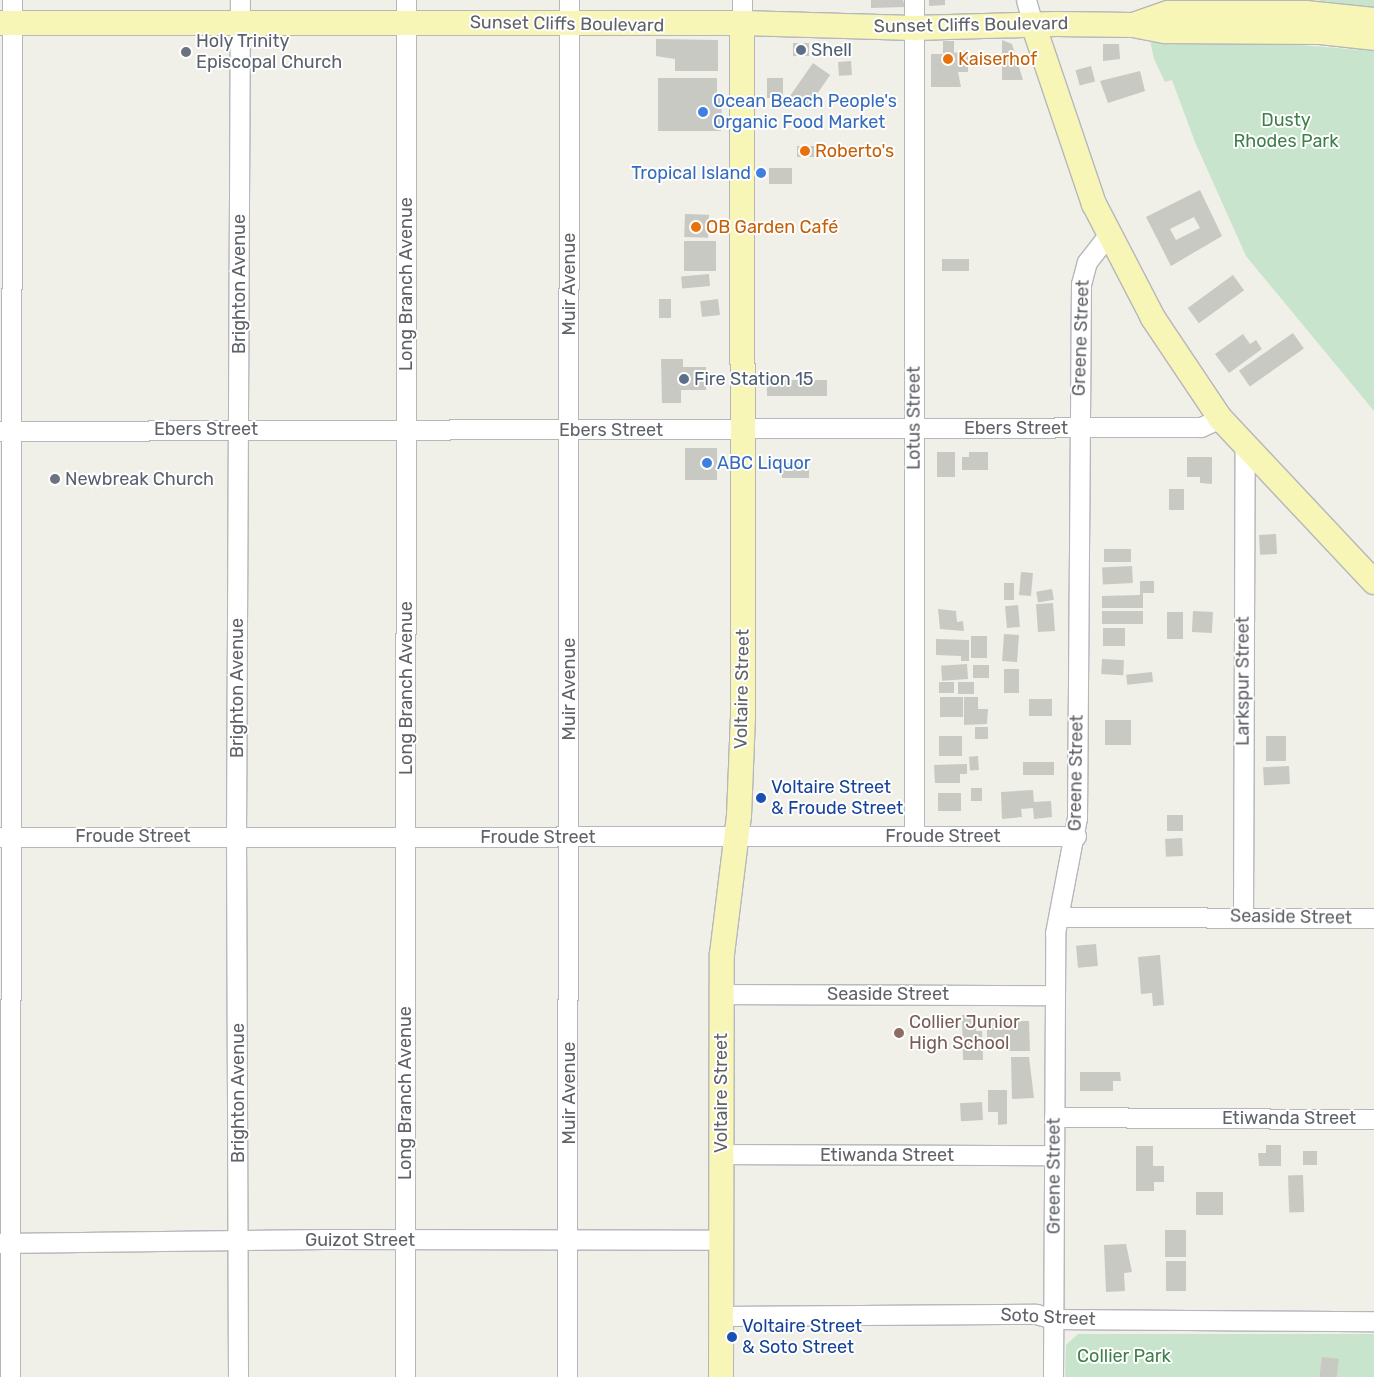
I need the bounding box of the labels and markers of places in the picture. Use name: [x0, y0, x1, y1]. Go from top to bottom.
place label: Holy Trinity Episcopal Church: [196, 31, 342, 74]
place label: Shell: [811, 39, 852, 61]
marker: Shell: [795, 44, 807, 56]
marker: Holy Trinity Episcopal Church: [180, 46, 192, 58]
place label: Kaiserhof: [958, 48, 1037, 70]
marker: Kaiserhof: [942, 53, 954, 65]
place label: Ocean Beach People's Organic Food Market: [713, 91, 897, 134]
marker: Ocean Beach People's Organic Food Market: [697, 106, 709, 118]
place label: Roberto's: [815, 140, 894, 162]
marker: Roberto's: [799, 145, 811, 157]
place label: Tropical Island: [631, 162, 751, 184]
marker: Tropical Island: [755, 167, 767, 179]
place label: OB Garden Café: [706, 216, 838, 238]
marker: OB Garden Café: [690, 221, 702, 233]
place label: Fire Station 15: [694, 368, 814, 390]
marker: Fire Station 15: [678, 373, 690, 385]
place label: ABC Liquor: [717, 452, 811, 474]
marker: ABC Liquor: [701, 457, 713, 469]
place label: Newbreak Church: [65, 468, 214, 490]
marker: Newbreak Church: [49, 473, 61, 485]
place label: Voltaire Street & Froude Street: [771, 777, 903, 820]
marker: Voltaire Street & Froude Street: [755, 792, 767, 804]
place label: Collier Junior High School: [909, 1012, 1020, 1054]
marker: Collier Junior High School: [893, 1027, 905, 1039]
place label: Voltaire Street & Soto Street: [742, 1316, 862, 1358]
marker: Voltaire Street & Soto Street: [726, 1331, 738, 1343]

